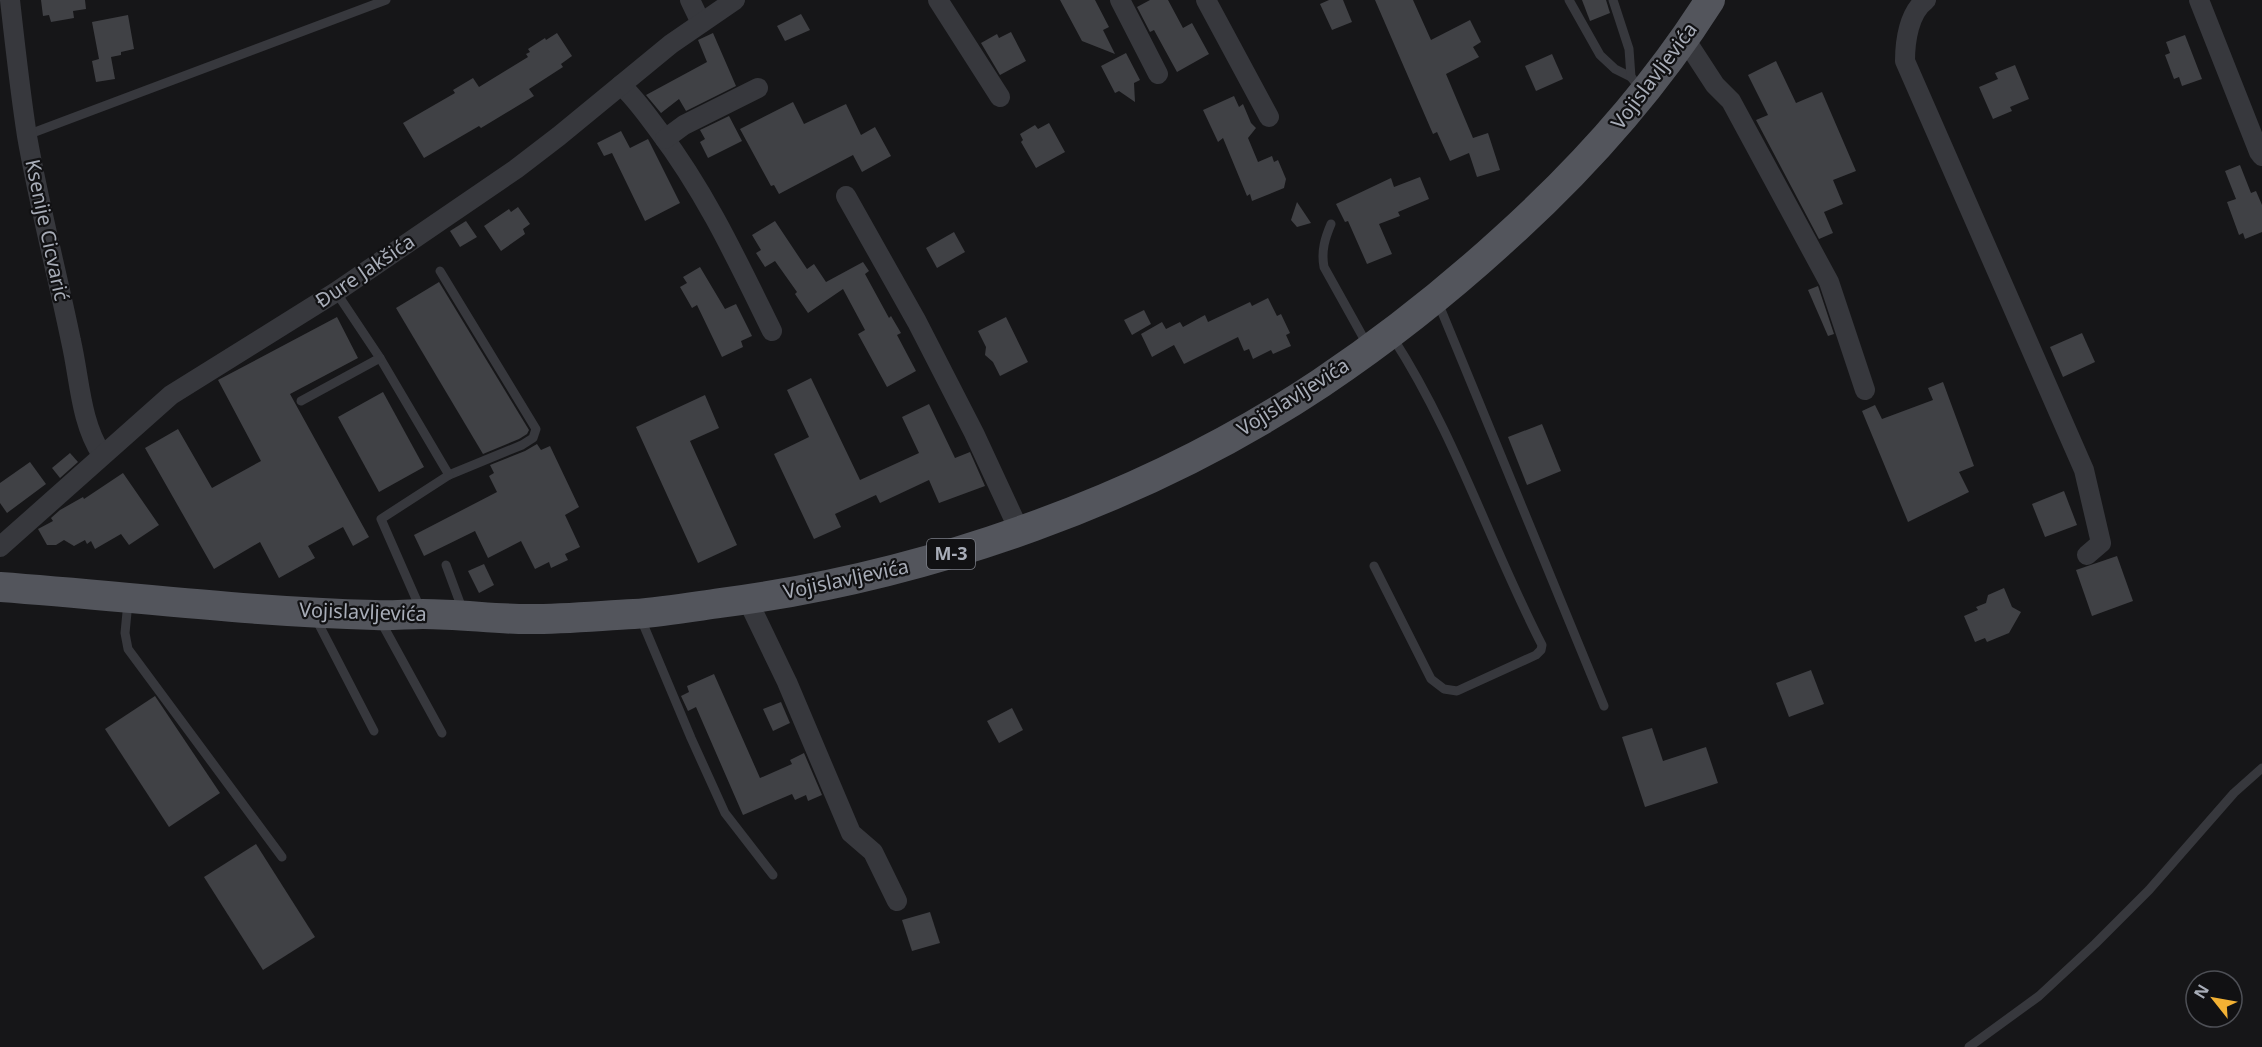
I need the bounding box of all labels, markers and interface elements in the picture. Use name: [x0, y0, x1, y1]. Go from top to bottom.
street label: Vojislavljevića: [1604, 17, 1703, 135]
street label: Ksenije Cicvarić: [19, 157, 76, 303]
street label: Đure Jakšića: [310, 227, 420, 314]
street label: Vojislavljevića: [1232, 351, 1354, 442]
road number: M-3: [927, 539, 975, 569]
street label: Vojislavljevića: [781, 552, 911, 605]
street label: Vojislavljevića: [299, 596, 427, 627]
north arrow: [2184, 969, 2244, 1029]
text: N: [2188, 980, 2214, 1003]

